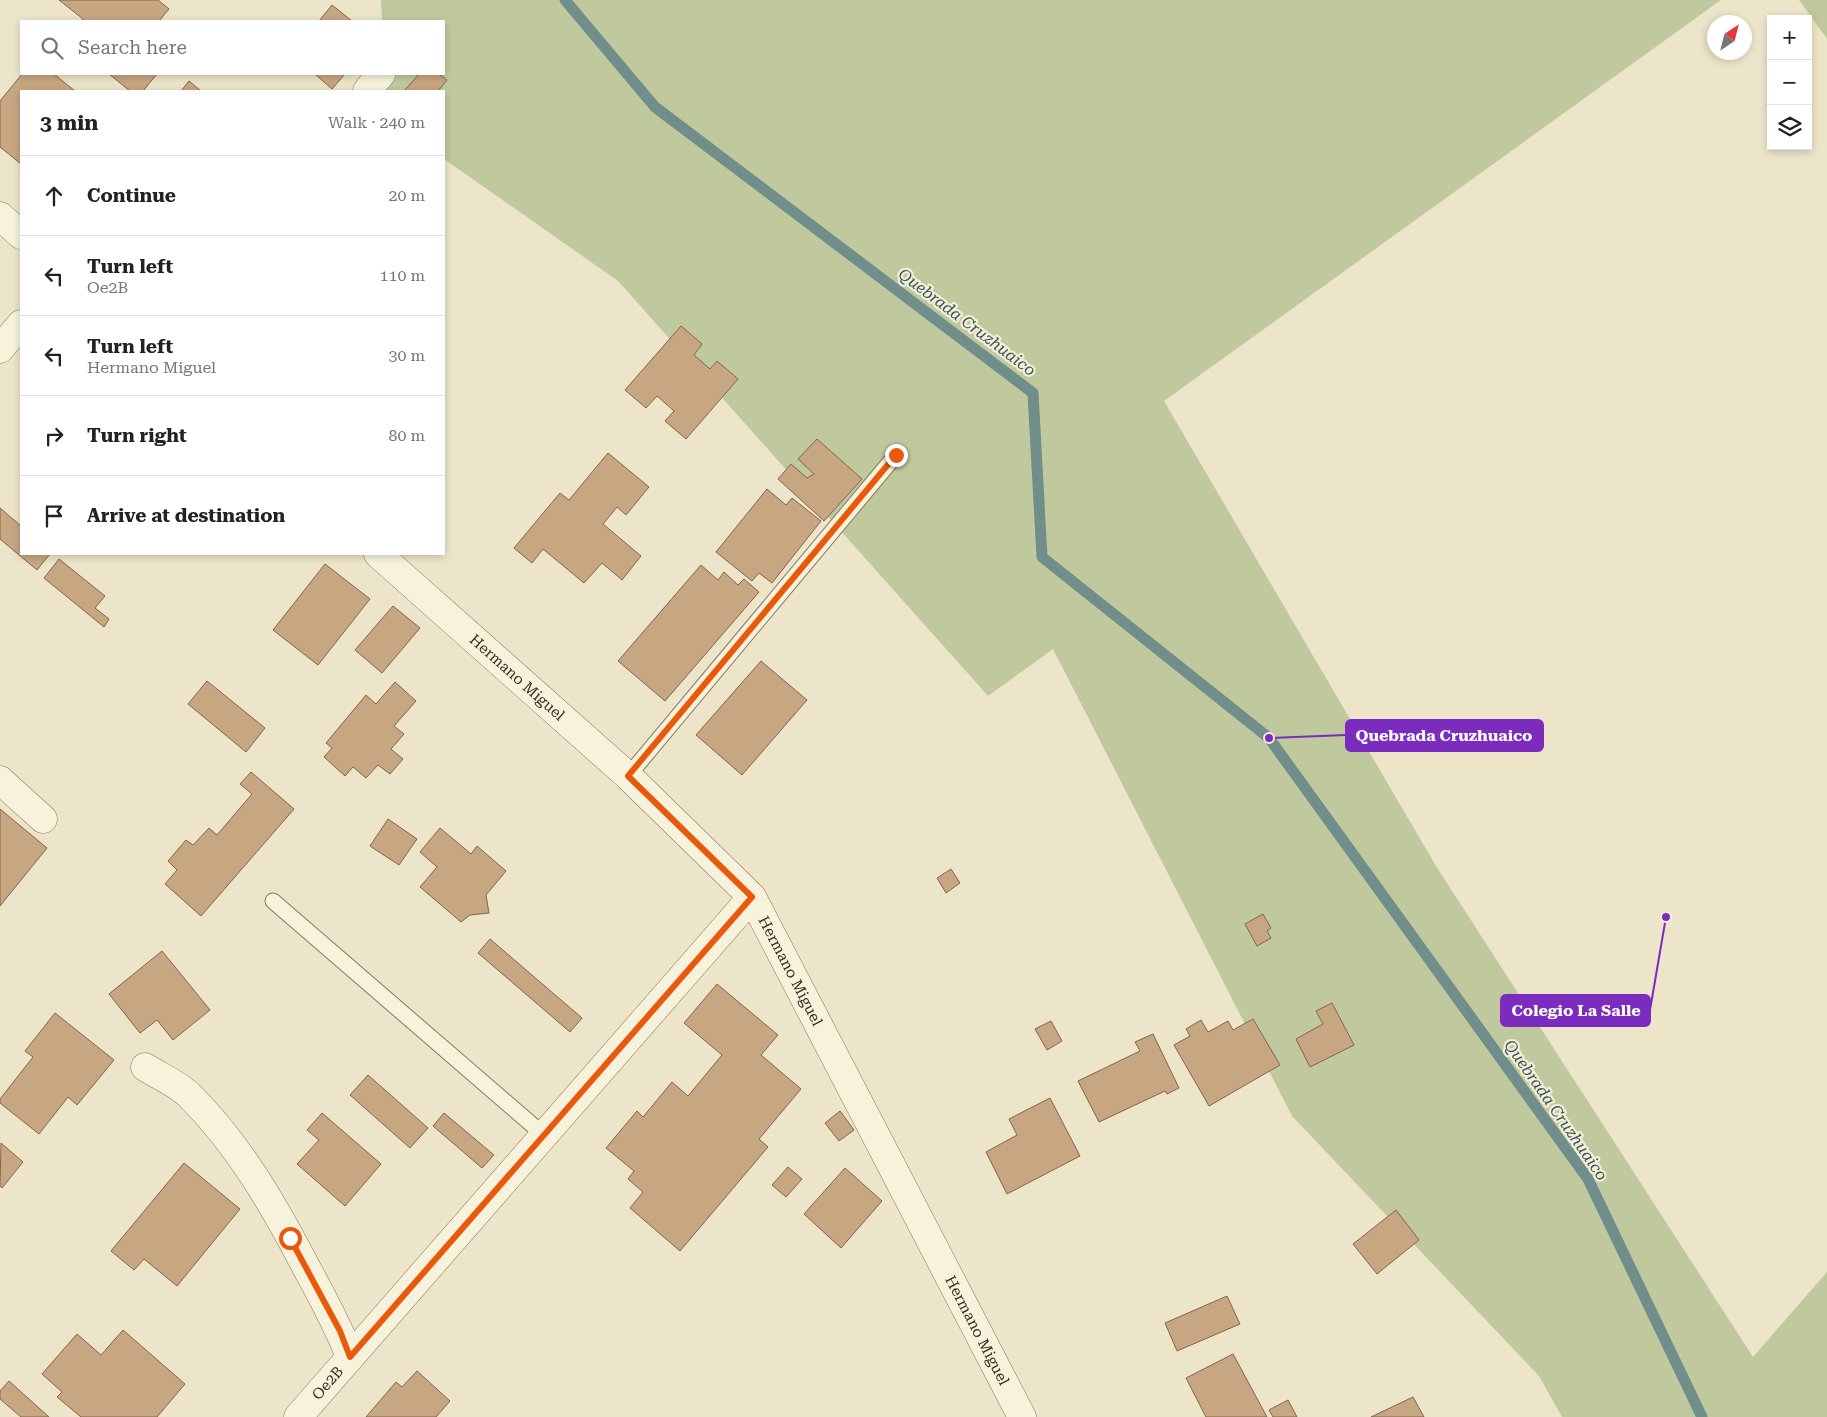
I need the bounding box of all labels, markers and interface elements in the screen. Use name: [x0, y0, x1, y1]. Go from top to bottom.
north arrow: [1707, 15, 1752, 60]
map controls: [1767, 15, 1812, 150]
button: +: [1767, 15, 1812, 60]
search box: [20, 20, 445, 75]
icon: search: [38, 34, 66, 62]
text: Search here: [78, 36, 187, 59]
button: −: [1767, 60, 1812, 105]
button: layers: [1767, 105, 1812, 150]
text: 3 min: [40, 111, 98, 135]
text: Walk · 240 m: [328, 113, 425, 132]
icon: ahead: [40, 182, 68, 210]
text: Continue: [87, 184, 176, 207]
text: 20 m: [388, 186, 425, 205]
text: Turn left: [87, 255, 173, 278]
icon: left: [40, 262, 68, 290]
water label: Quebrada Cruzhuaico: [895, 264, 1039, 380]
text: 110 m: [379, 266, 425, 285]
text: Oe2B: [87, 278, 128, 297]
text: Turn left: [87, 335, 173, 358]
icon: left: [40, 342, 68, 370]
text: 30 m: [388, 346, 425, 365]
text: Hermano Miguel: [87, 358, 216, 377]
icon: right: [40, 422, 68, 450]
text: Turn right: [87, 424, 187, 447]
text: 80 m: [388, 426, 425, 445]
route end: [885, 444, 908, 467]
icon: arrive: [40, 502, 68, 530]
text: Arrive at destination: [87, 504, 285, 527]
street label: Hermano Miguel: [466, 631, 569, 725]
callout: Quebrada Cruzhuaico: [1346, 720, 1543, 751]
text: Quebrada Cruzhuaico: [1356, 726, 1532, 745]
street label: Hermano Miguel: [755, 913, 826, 1029]
callout: Colegio La Salle: [1501, 995, 1650, 1026]
text: Colegio La Salle: [1511, 1001, 1641, 1020]
water label: Quebrada Cruzhuaico: [1500, 1036, 1612, 1184]
route start: [279, 1227, 302, 1250]
street label: Hermano Miguel: [941, 1273, 1013, 1389]
street label: Oe2B: [308, 1363, 347, 1404]

